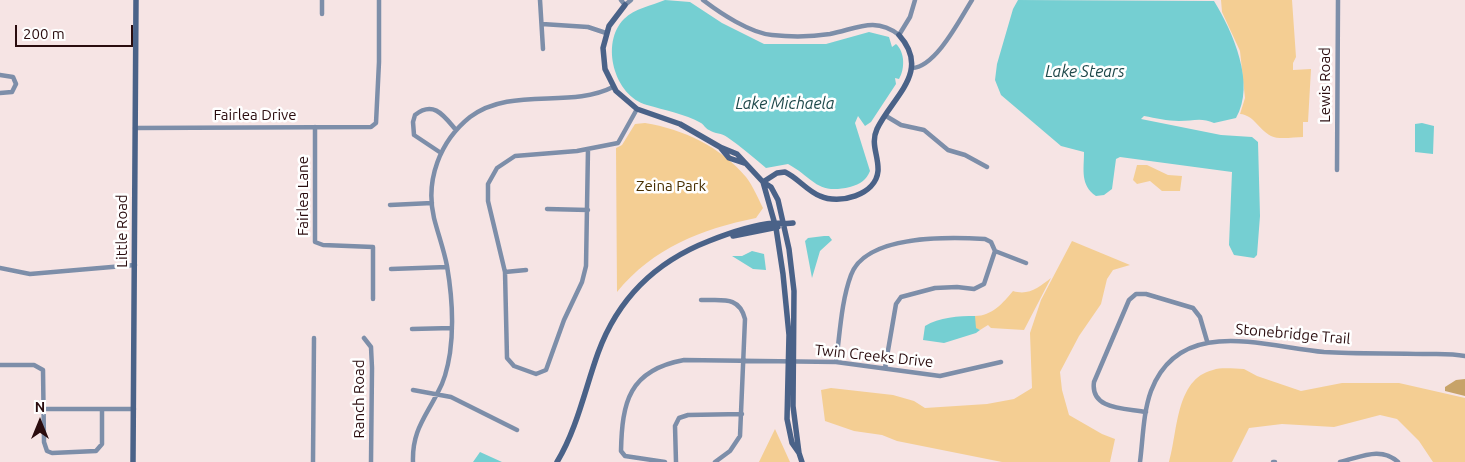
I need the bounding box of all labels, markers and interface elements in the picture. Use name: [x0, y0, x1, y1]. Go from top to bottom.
scale bar: [18, 15, 135, 47]
text: 200 m: [23, 25, 65, 42]
street label: Lewis Road: [1316, 47, 1334, 123]
water label: Lake Stears: [1045, 62, 1125, 82]
water label: Lake Michaela: [736, 94, 834, 114]
street label: Fairlea Drive: [213, 106, 297, 124]
street label: Fairlea Lane: [294, 156, 312, 236]
park label: Zeina Park: [636, 177, 706, 195]
street label: Little Road: [113, 194, 131, 268]
street label: Stonebridge Trail: [1235, 320, 1351, 348]
street label: Twin Creeks Drive: [814, 341, 934, 371]
street label: Ranch Road: [350, 359, 368, 439]
north arrow: [15, 397, 65, 447]
text: N: [35, 399, 45, 415]

